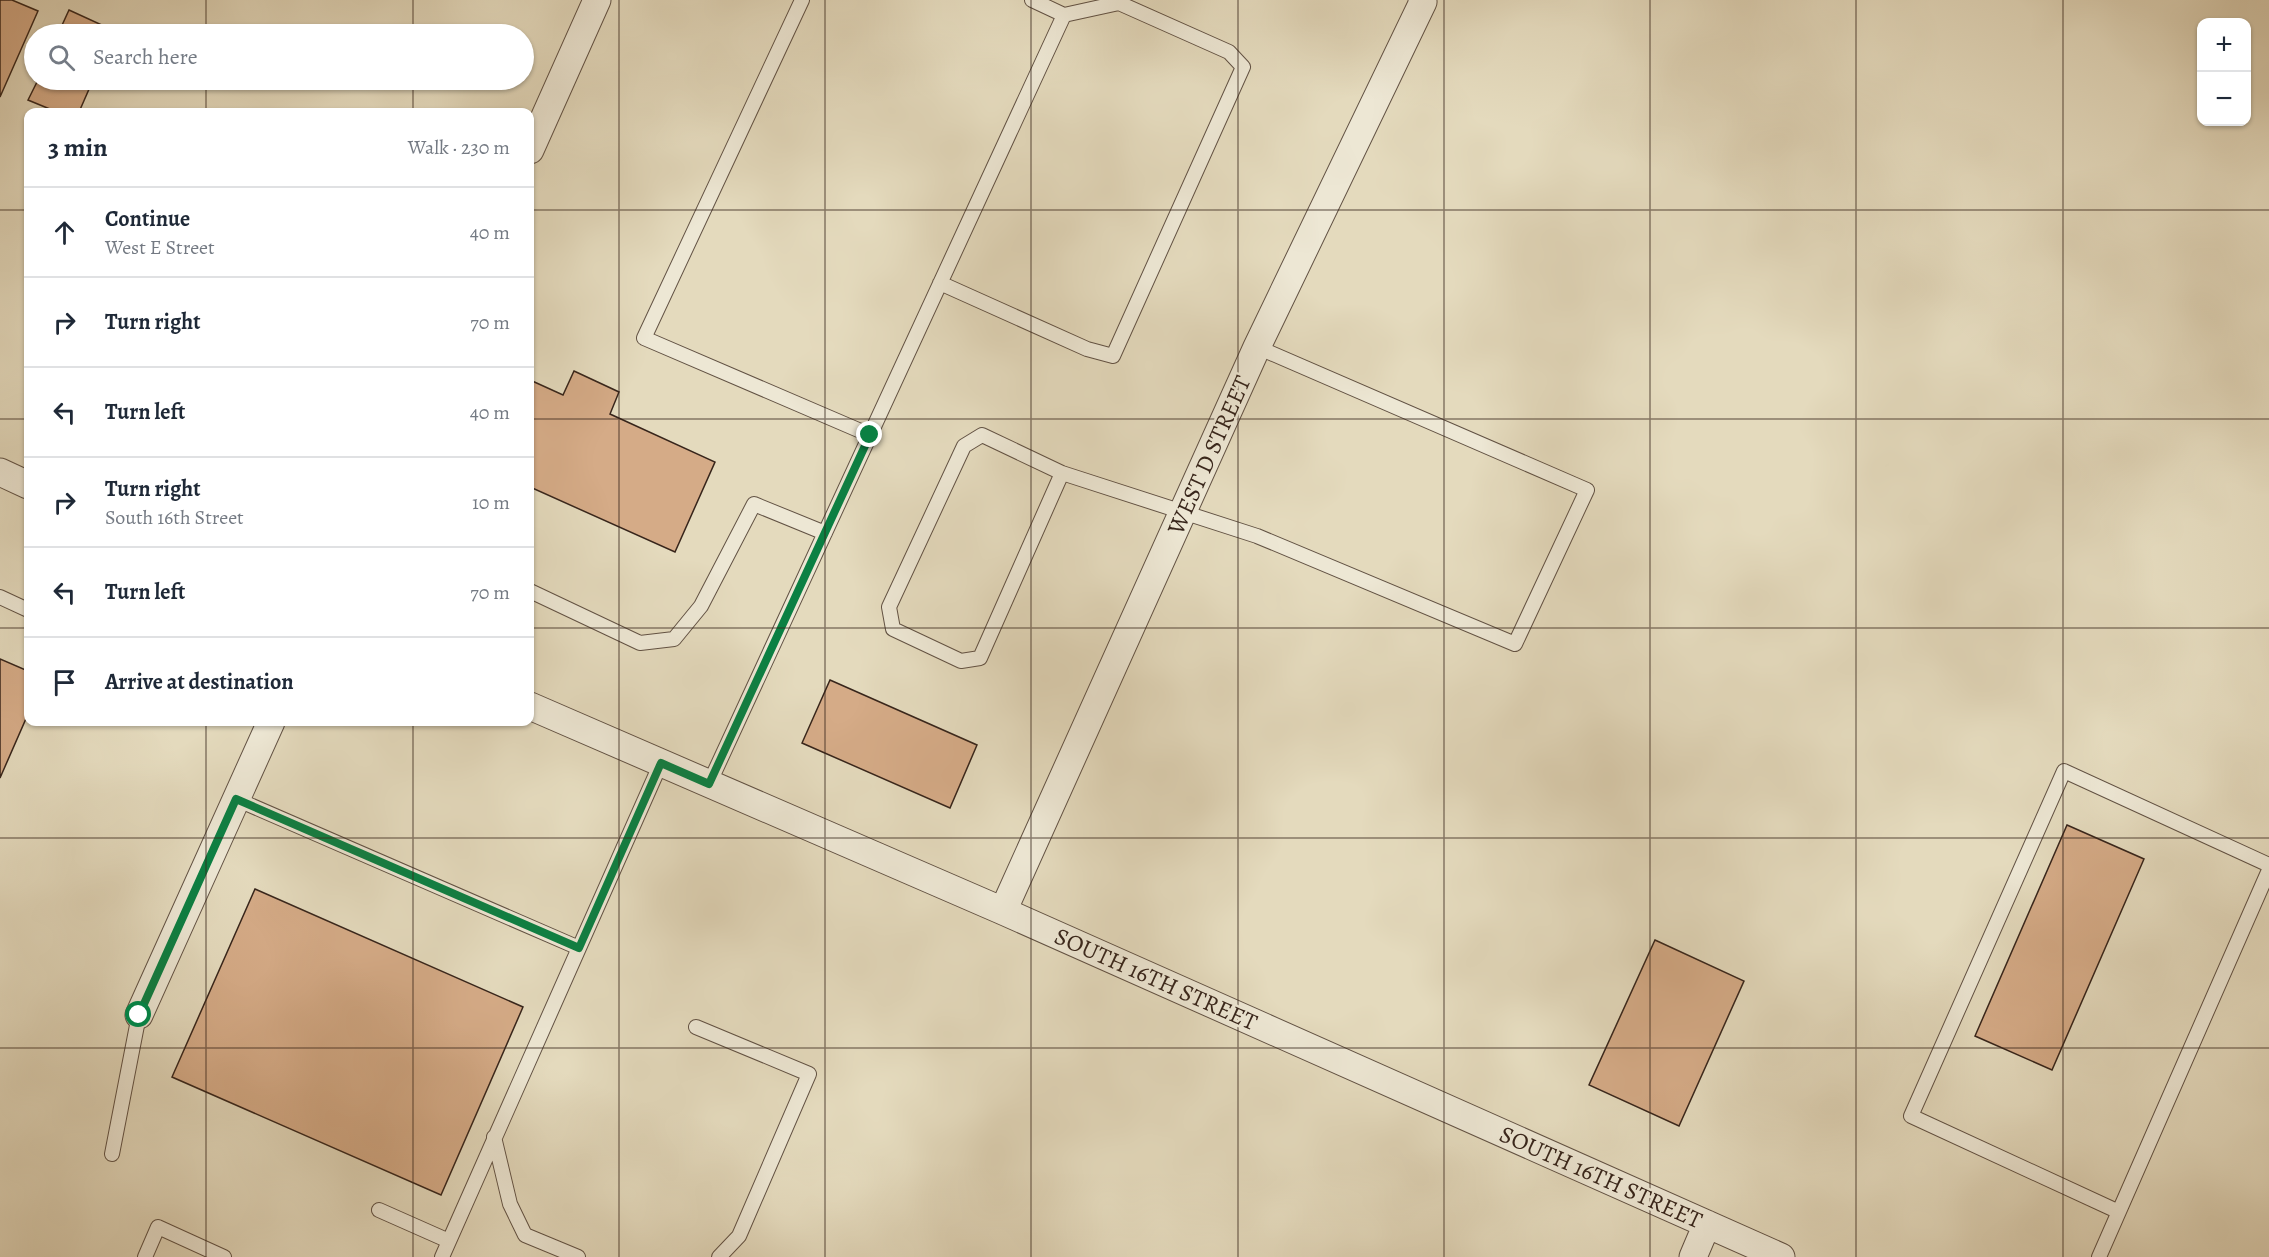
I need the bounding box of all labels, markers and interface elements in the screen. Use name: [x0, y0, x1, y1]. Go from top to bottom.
map controls: [2197, 18, 2251, 126]
button: +: [2197, 18, 2251, 72]
search box: [24, 24, 534, 90]
icon: search: [45, 41, 78, 74]
text: Search here: [93, 42, 198, 72]
button: −: [2197, 72, 2251, 126]
text: 3 min: [48, 130, 108, 165]
text: Walk · 230 m: [408, 134, 510, 161]
text: Continue: [105, 204, 190, 234]
icon: ahead: [48, 216, 81, 249]
text: 40 m: [470, 219, 510, 246]
text: West E Street: [105, 234, 215, 261]
icon: right: [48, 306, 81, 339]
text: Turn right: [105, 307, 201, 337]
text: 70 m: [470, 309, 510, 336]
street label: WEST D STREET: [1159, 371, 1258, 540]
icon: left: [48, 396, 81, 429]
text: Turn left: [105, 397, 185, 427]
text: 40 m: [470, 399, 510, 426]
route end: [856, 421, 882, 447]
text: Turn right: [105, 474, 201, 504]
icon: right: [48, 486, 81, 519]
text: 10 m: [472, 489, 510, 516]
text: South 16th Street: [105, 504, 244, 531]
icon: left: [48, 576, 81, 609]
text: Turn left: [105, 577, 185, 607]
text: 70 m: [470, 579, 510, 606]
icon: arrive: [48, 666, 81, 699]
text: Arrive at destination: [105, 667, 294, 697]
street label: SOUTH 16TH STREET: [1050, 920, 1262, 1038]
route start: [125, 1001, 151, 1027]
street label: SOUTH 16TH STREET: [1495, 1118, 1707, 1236]

